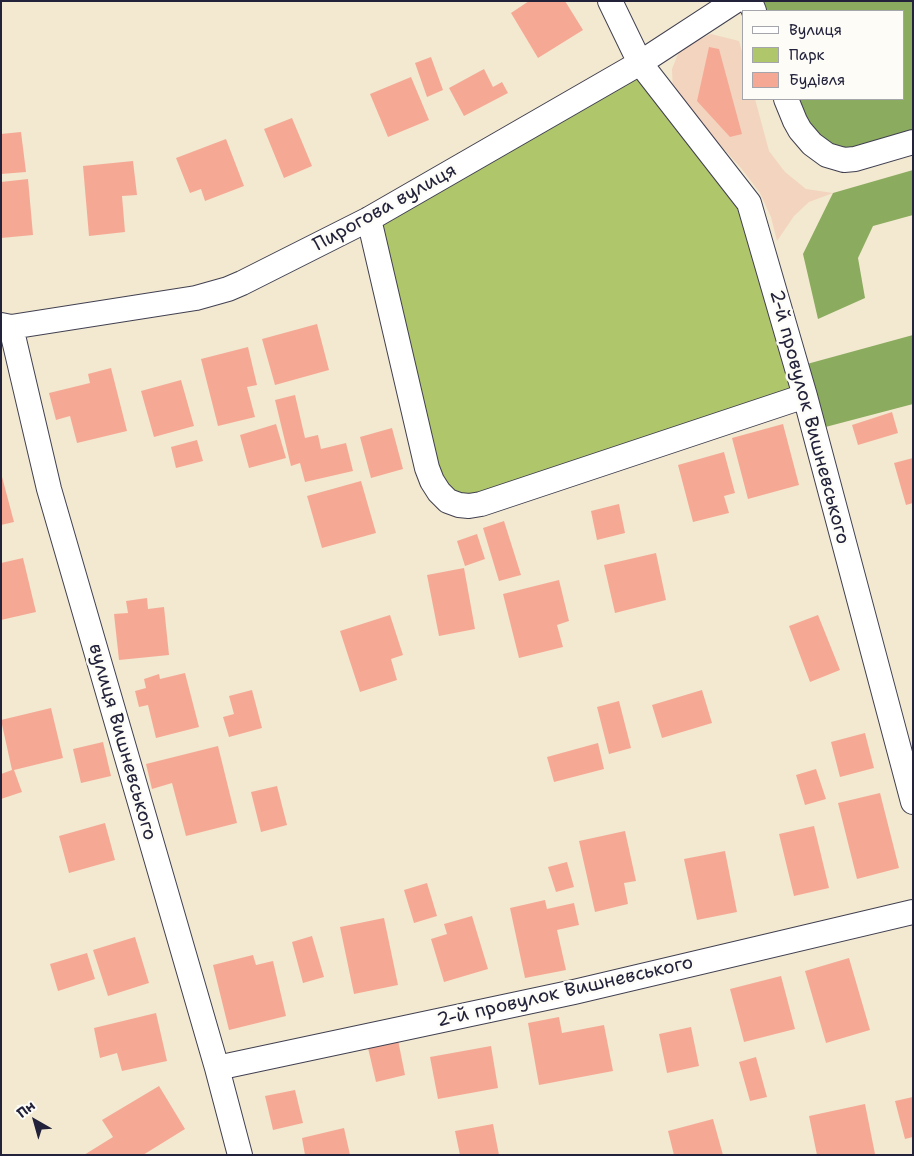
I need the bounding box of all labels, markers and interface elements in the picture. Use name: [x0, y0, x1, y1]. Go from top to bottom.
legend: [742, 10, 904, 100]
text: Вулиця: [789, 20, 842, 40]
text: Парк: [789, 45, 825, 65]
text: Будівля: [789, 70, 845, 90]
street label: Пирогова вулиця: [309, 159, 461, 257]
street label: 2-й провулок Вишневського: [764, 287, 854, 547]
street label: вулиця Вишневського: [83, 641, 161, 843]
street label: 2-й провулок Вишневського: [435, 951, 695, 1033]
north arrow: [10, 1096, 60, 1146]
text: Пн: [13, 1096, 39, 1122]

